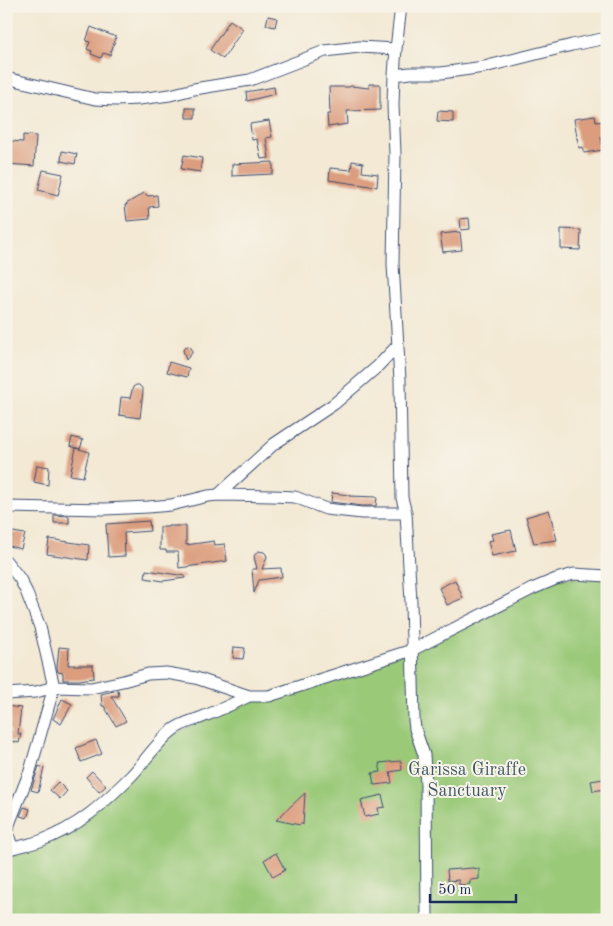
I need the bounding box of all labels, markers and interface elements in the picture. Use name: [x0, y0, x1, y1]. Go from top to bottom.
park label: Garissa Giraffe Sanctuary: [408, 761, 526, 800]
scale bar: [430, 871, 517, 903]
text: 50 m: [438, 883, 472, 898]

